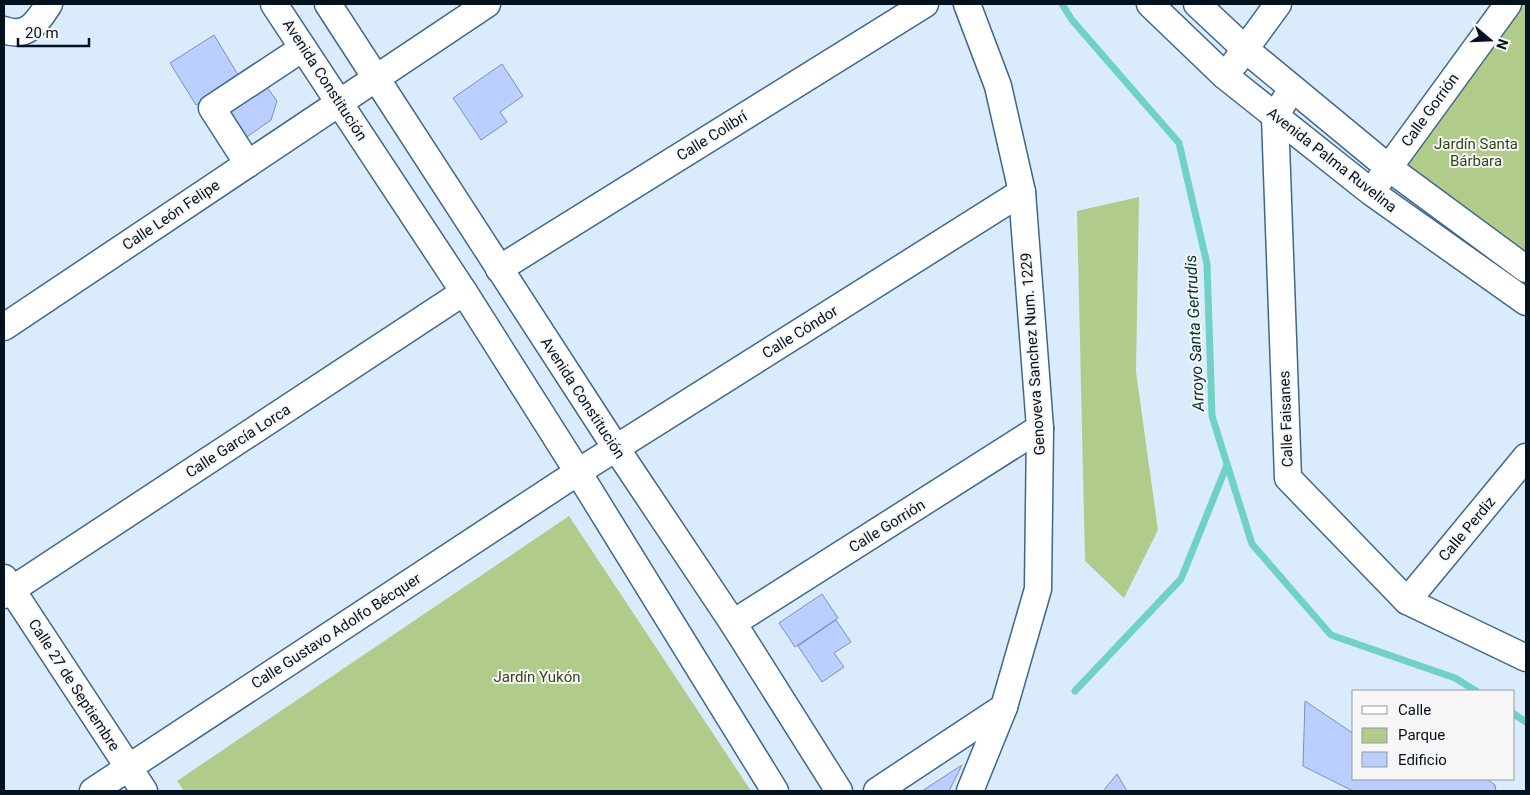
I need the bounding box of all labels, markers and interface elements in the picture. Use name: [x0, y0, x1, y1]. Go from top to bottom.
scale bar: [18, 15, 89, 47]
north arrow: [1465, 15, 1515, 65]
street label: Avenida Constitución: [279, 16, 371, 144]
text: 20 m: [25, 24, 59, 42]
text: N: [1493, 37, 1511, 52]
street label: Calle Gorrión: [1397, 70, 1463, 150]
street label: Avenida Palma Ruvelina: [1264, 104, 1400, 216]
street label: Calle Colibrí: [673, 107, 752, 165]
park label: Jardín Santa Bárbara: [1434, 135, 1518, 170]
street label: Calle León Felipe: [119, 176, 223, 254]
street label: Genoveva Sanchez Num. 1229: [1017, 252, 1049, 456]
water label: Arroyo Santa Gertrudis: [1181, 254, 1208, 413]
street label: Calle Cóndor: [759, 302, 841, 362]
street label: Avenida Constitución: [537, 334, 629, 462]
street label: Calle Faisanes: [1275, 370, 1297, 468]
street label: Calle García Lorca: [182, 400, 294, 482]
street label: Calle Perdiz: [1435, 493, 1499, 565]
street label: Calle Gorrión: [846, 495, 928, 557]
street label: Calle Gustavo Adolfo Bécquer: [248, 569, 424, 693]
street label: Calle 27 de Septiembre: [25, 616, 123, 754]
park label: Jardín Yukón: [494, 668, 581, 686]
legend: [1352, 690, 1515, 780]
text: Calle: [1398, 701, 1431, 719]
text: Parque: [1398, 726, 1445, 744]
text: Edificio: [1398, 751, 1447, 769]

